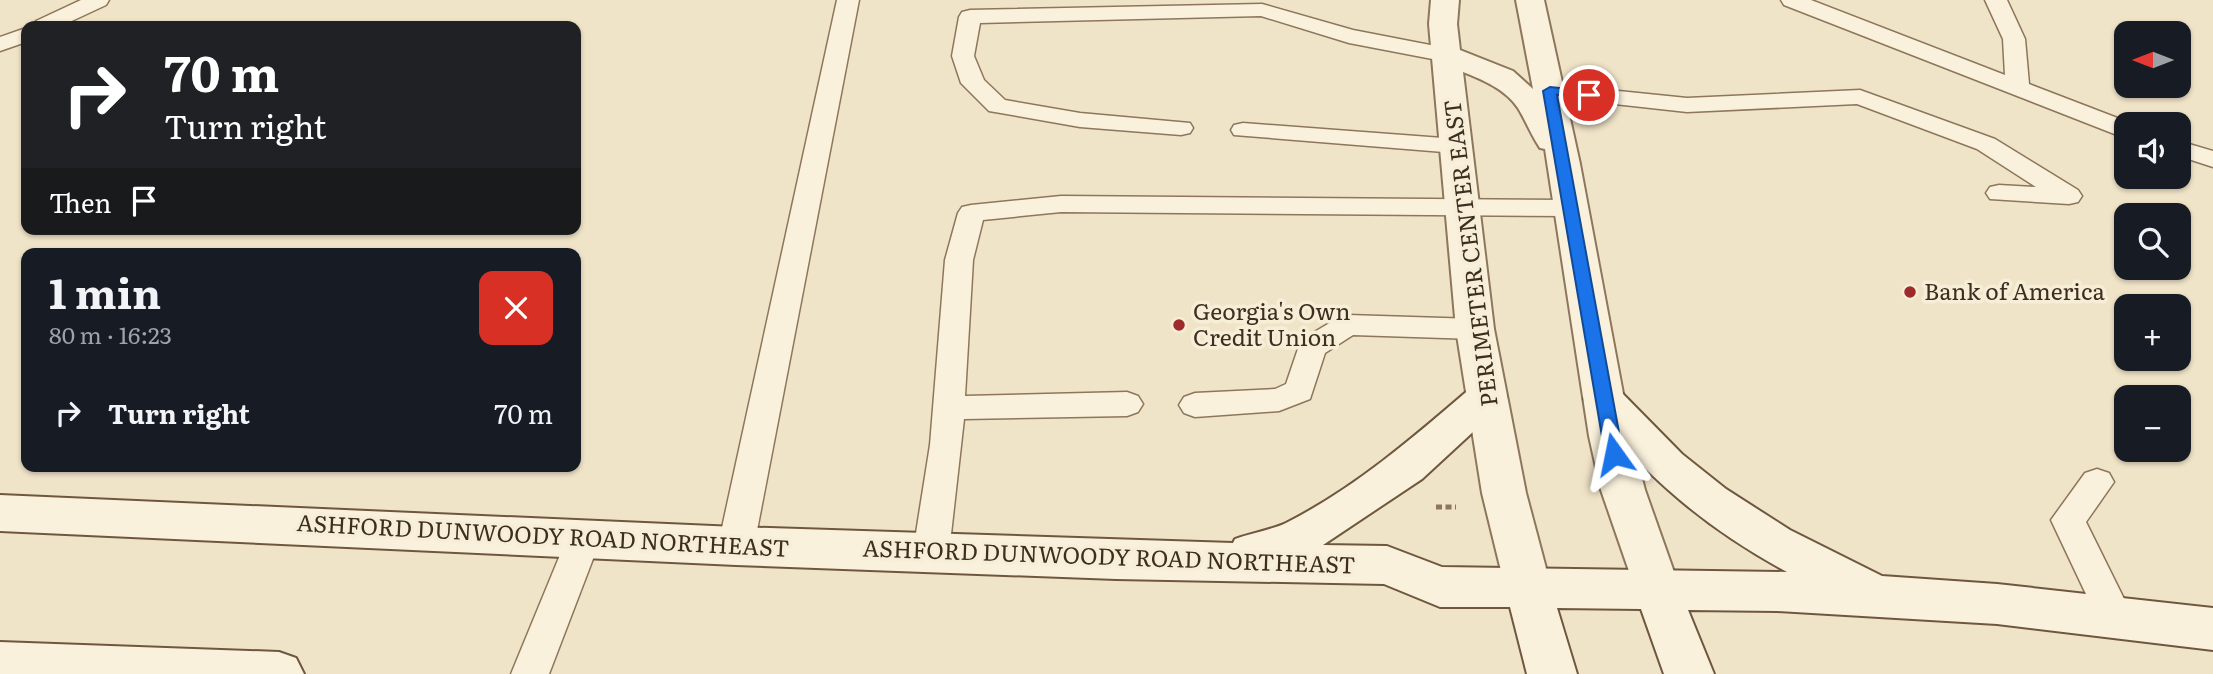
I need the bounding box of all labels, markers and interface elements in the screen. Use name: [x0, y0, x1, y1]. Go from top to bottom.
north arrow: [2114, 21, 2191, 98]
map controls: [2114, 21, 2191, 462]
text: 70 m: [164, 34, 279, 107]
icon: right: [49, 49, 140, 140]
pin: [1559, 65, 1619, 125]
icon: arrive: [1570, 76, 1608, 114]
street label: PERIMETER CENTER EAST: [1433, 98, 1505, 409]
text: Turn right: [164, 101, 326, 149]
button: sound: [2114, 112, 2191, 189]
text: Then: [49, 182, 111, 221]
icon: arrive: [125, 182, 163, 220]
button: search: [2114, 203, 2191, 280]
text: 1 min: [49, 260, 161, 322]
button: close: [479, 271, 553, 345]
place label: Bank of America: [1924, 273, 2105, 307]
marker: Bank of America: [1902, 284, 1918, 300]
place label: Georgia's Own Credit Union: [1193, 293, 1351, 353]
button: +: [2114, 294, 2191, 371]
text: 80 m · 16:23: [49, 317, 172, 351]
marker: Georgia's Own Credit Union: [1171, 317, 1187, 333]
button: −: [2114, 385, 2191, 462]
text: Turn right: [108, 393, 250, 432]
text: 70 m: [494, 393, 553, 432]
icon: right: [49, 394, 87, 432]
position arrow: [1577, 417, 1651, 491]
street label: ASHFORD DUNWOODY ROAD NORTHEAST: [296, 504, 790, 564]
street label: ASHFORD DUNWOODY ROAD NORTHEAST: [862, 529, 1356, 581]

